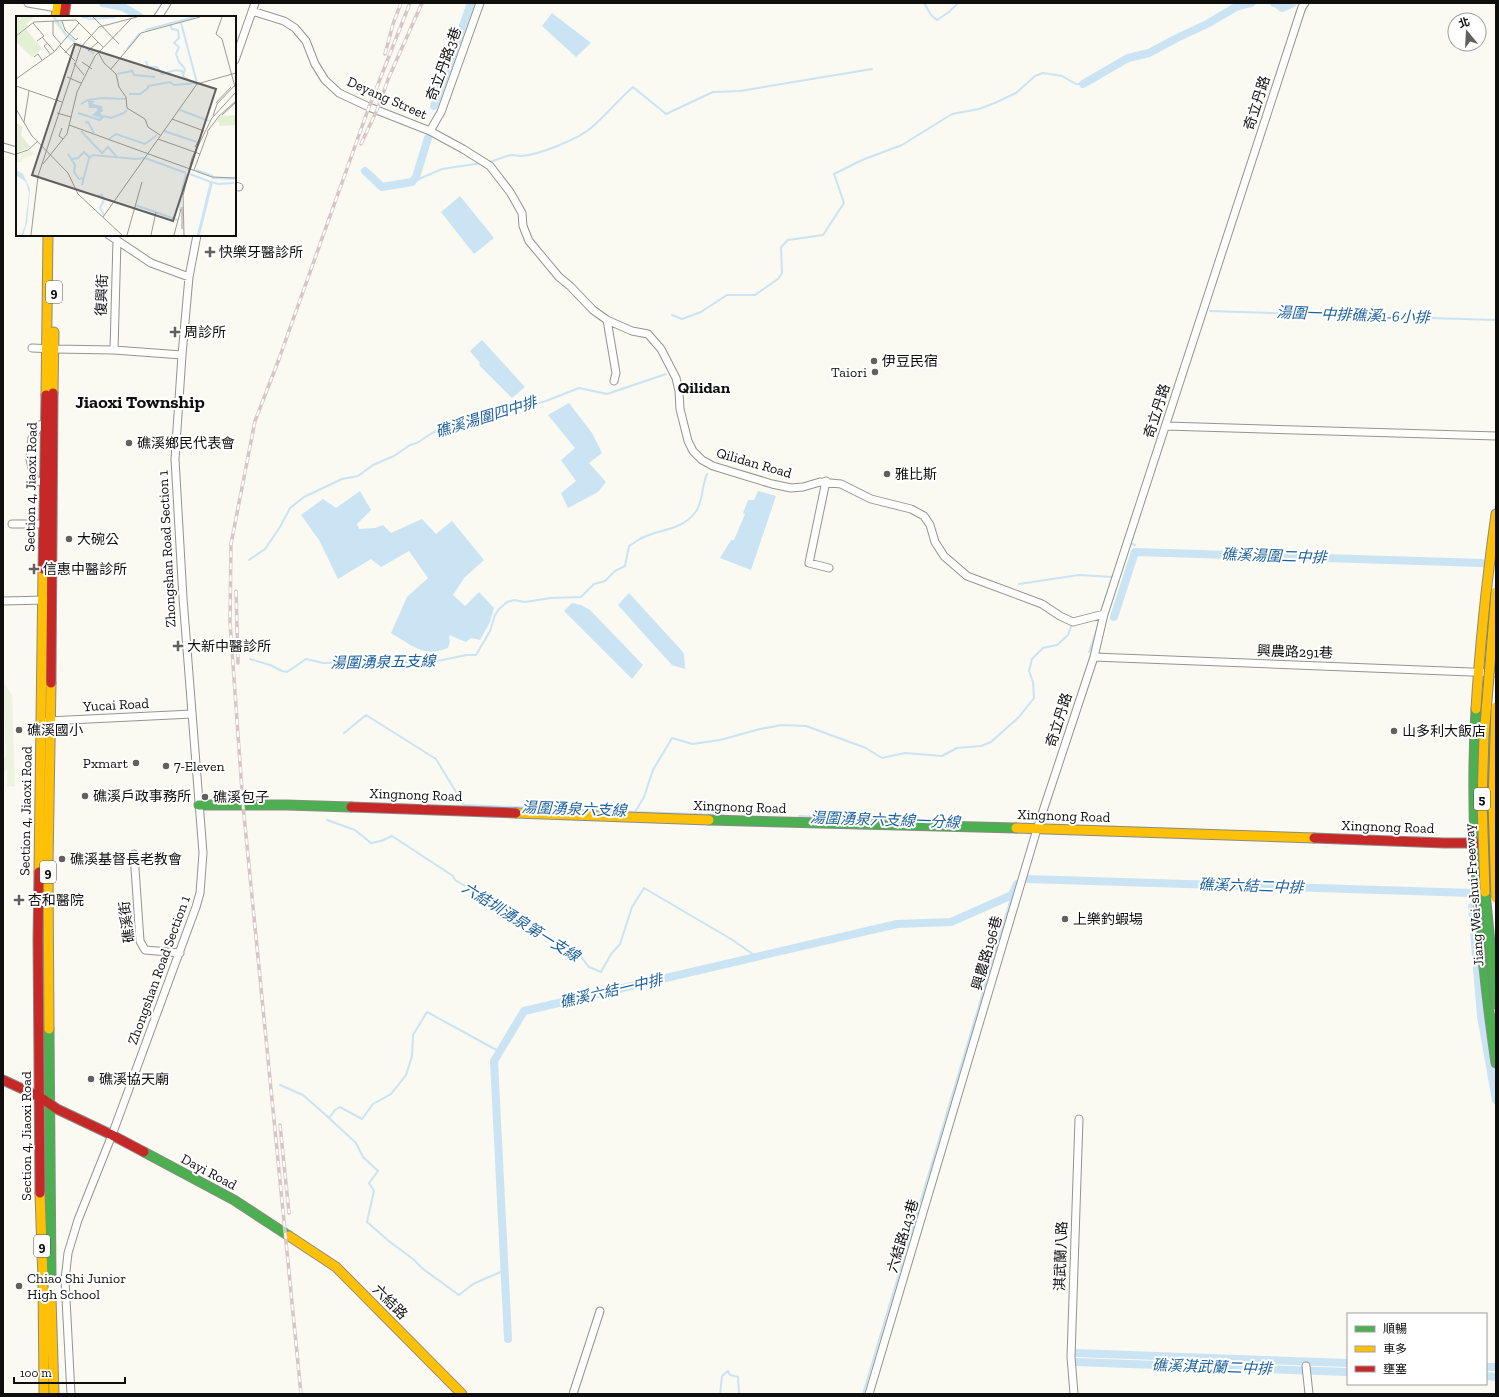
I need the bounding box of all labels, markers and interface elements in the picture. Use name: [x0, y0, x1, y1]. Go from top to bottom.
north arrow: [1447, 12, 1487, 52]
text: 北: [1457, 15, 1471, 31]
inset map: [16, 16, 236, 236]
street label: 奇立丹路3巷: [423, 25, 465, 103]
street label: Deyang Street: [344, 73, 430, 124]
street label: 奇立丹路: [1240, 74, 1274, 132]
place label: 快樂牙醫診所: [219, 244, 303, 261]
marker: 快樂牙醫診所: [204, 246, 216, 258]
street label: 復興街: [93, 274, 111, 316]
road number: 9: [46, 281, 62, 303]
water label: 湯圍一中排礁溪1-6小排: [1276, 303, 1432, 327]
place label: 周診所: [184, 324, 226, 341]
marker: 周診所: [169, 326, 181, 338]
place label: 伊豆民宿: [882, 353, 938, 370]
marker: 伊豆民宿: [869, 356, 879, 366]
place label: Taiori: [831, 364, 867, 381]
marker: Taiori: [870, 367, 880, 377]
district label: Qilidan: [678, 378, 731, 397]
street label: 奇立丹路: [1140, 382, 1174, 440]
district label: Jiaoxi Township: [75, 391, 205, 413]
water label: 礁溪湯圍四中排: [433, 392, 541, 441]
street label: Section 4, Jiaoxi Road: [21, 422, 41, 552]
place label: 礁溪鄉民代表會: [137, 435, 235, 452]
marker: 礁溪鄉民代表會: [124, 438, 134, 448]
street label: Qilidan Road: [714, 444, 794, 482]
place label: 雅比斯: [895, 466, 937, 483]
street label: Zhongshan Road Section 1: [154, 469, 180, 628]
marker: 雅比斯: [882, 469, 892, 479]
place label: 大碗公: [77, 531, 119, 548]
marker: 大碗公: [64, 534, 74, 544]
water label: 礁溪湯圍二中排: [1221, 545, 1329, 567]
place label: 信惠中醫診所: [43, 561, 127, 578]
marker: 信惠中醫診所: [28, 563, 40, 575]
place label: 大新中醫診所: [187, 638, 271, 655]
marker: 大新中醫診所: [172, 640, 184, 652]
street label: 興農路291巷: [1257, 642, 1333, 662]
water label: 湯圍湧泉五支線: [330, 652, 438, 672]
street label: 奇立丹路: [1042, 691, 1076, 749]
street label: Yucai Road: [82, 695, 150, 715]
place label: 礁溪國小: [27, 722, 83, 739]
place label: 山多利大飯店: [1402, 723, 1486, 740]
marker: 礁溪國小: [14, 725, 24, 735]
marker: 山多利大飯店: [1389, 726, 1399, 736]
street label: Section 4, Jiaoxi Road: [16, 746, 36, 876]
place label: Pxmart: [83, 755, 129, 772]
marker: Pxmart: [131, 758, 141, 768]
place label: 7-Eleven: [174, 758, 225, 775]
marker: 7-Eleven: [161, 761, 171, 771]
street label: Xingnong Road: [369, 785, 463, 805]
place label: 礁溪戶政事務所: [93, 788, 191, 805]
road number: 5: [1474, 788, 1490, 810]
place label: 礁溪包子: [213, 789, 269, 806]
marker: 礁溪戶政事務所: [80, 791, 90, 801]
marker: 礁溪包子: [200, 792, 210, 802]
street label: Xingnong Road: [693, 797, 787, 817]
water label: 湯圍湧泉六支線: [521, 798, 629, 820]
street label: Xingnong Road: [1017, 806, 1111, 826]
water label: 湯圍湧泉六支線一分線: [810, 808, 962, 832]
street label: Xingnong Road: [1341, 817, 1435, 837]
street label: Jiang Wei-shui Freeway: [1460, 822, 1487, 967]
place label: 礁溪基督長老教會: [70, 851, 182, 868]
marker: 礁溪基督長老教會: [57, 854, 67, 864]
road number: 9: [40, 861, 56, 883]
water label: 礁溪六結二中排: [1198, 875, 1306, 897]
water label: 六結圳湧泉第一支線: [459, 879, 585, 966]
place label: 杏和醫院: [28, 892, 84, 909]
street label: Zhongshan Road Section 1: [124, 893, 194, 1047]
marker: 杏和醫院: [13, 894, 25, 906]
street label: 礁溪街: [116, 900, 138, 944]
place label: 上樂釣蝦場: [1073, 911, 1143, 928]
street label: 興農路196巷: [968, 914, 1006, 992]
marker: 上樂釣蝦場: [1060, 914, 1070, 924]
water label: 礁溪六結一中排: [558, 970, 666, 1012]
street label: Section 4, Jiaoxi Road: [18, 1071, 35, 1201]
place label: 礁溪協天廟: [99, 1071, 169, 1088]
marker: 礁溪協天廟: [86, 1074, 96, 1084]
street label: Dayi Road: [178, 1150, 240, 1194]
street label: 六結路143巷: [884, 1197, 922, 1275]
street label: 淇武蘭八路: [1051, 1221, 1071, 1291]
road number: 9: [34, 1235, 50, 1257]
place label: Chiao Shi Junior High School: [27, 1270, 126, 1303]
marker: Chiao Shi Junior High School: [14, 1281, 24, 1291]
street label: 六結路: [369, 1281, 411, 1323]
legend: [1347, 1313, 1487, 1385]
text: 順暢: [1383, 1322, 1407, 1336]
text: 車多: [1383, 1342, 1407, 1356]
water label: 礁溪淇武蘭二中排: [1152, 1356, 1274, 1378]
scale bar: [14, 1359, 125, 1385]
text: 壅塞: [1383, 1362, 1407, 1376]
text: 100 m: [20, 1366, 52, 1380]

